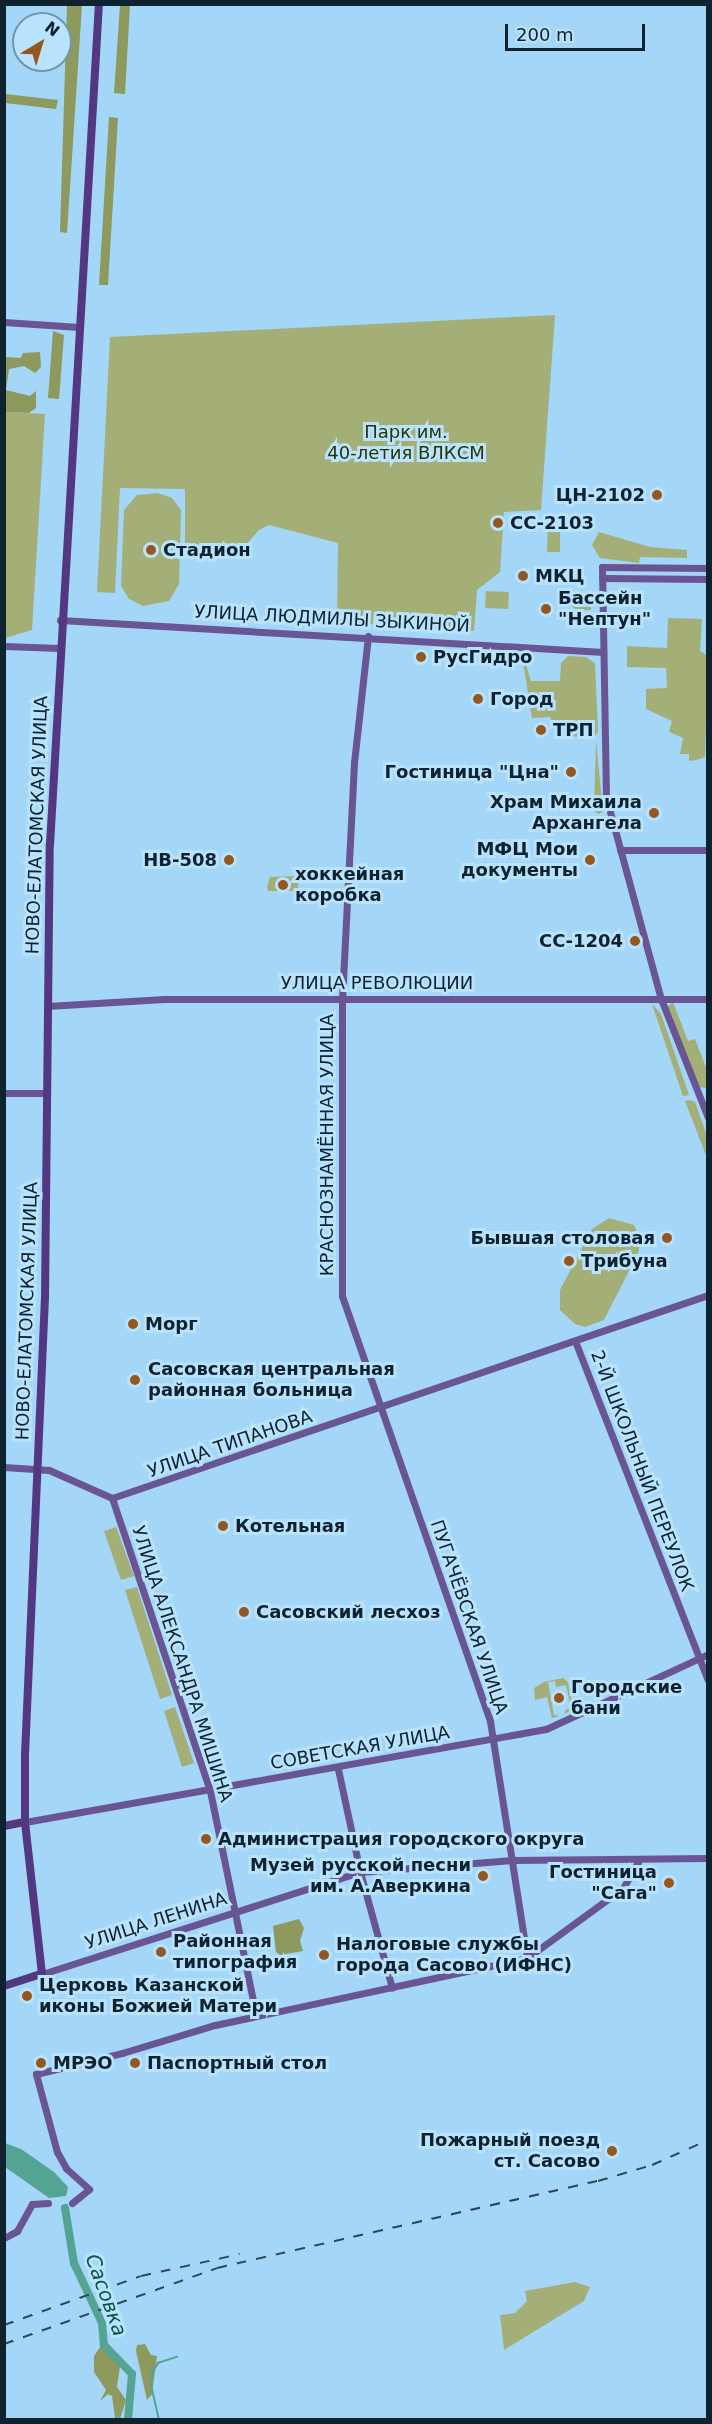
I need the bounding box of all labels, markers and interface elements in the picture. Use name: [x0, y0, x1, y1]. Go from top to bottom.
north arrow: [12, 12, 72, 72]
scale bar: [508, 12, 648, 50]
text: N: [41, 17, 63, 41]
text: 200 m: [516, 24, 574, 45]
park label: Парк им. 40-летия ВЛКСМ: [327, 422, 485, 464]
place label: ЦН-2102: [556, 484, 645, 506]
marker: ЦН-2102: [650, 488, 664, 502]
place label: СС-2103: [510, 512, 594, 534]
marker: СС-2103: [491, 516, 505, 530]
place label: Стадион: [163, 539, 251, 561]
marker: Стадион: [144, 543, 158, 557]
place label: МКЦ: [535, 565, 584, 587]
marker: МКЦ: [516, 569, 530, 583]
place label: Бассейн "Нептун": [558, 588, 651, 630]
street label: УЛИЦА ЛЮДМИЛЫ ЗЫКИНОЙ: [194, 601, 470, 637]
marker: Бассейн "Нептун": [539, 602, 553, 616]
place label: РусГидро: [433, 646, 532, 668]
marker: РусГидро: [414, 650, 428, 664]
place label: Город: [490, 688, 554, 710]
marker: Город: [471, 692, 485, 706]
street label: НОВО-ЕЛАТОМСКАЯ УЛИЦА: [22, 695, 52, 955]
place label: ТРП: [553, 719, 594, 741]
marker: ТРП: [534, 723, 548, 737]
place label: Гостиница "Цна": [385, 761, 559, 783]
marker: Гостиница "Цна": [564, 765, 578, 779]
place label: Храм Михаила Архангела: [490, 792, 642, 834]
marker: Храм Михаила Архангела: [647, 806, 661, 820]
place label: МФЦ Мои документы: [461, 839, 578, 882]
place label: НВ-508: [143, 849, 217, 871]
marker: НВ-508: [222, 853, 236, 867]
marker: МФЦ Мои документы: [583, 853, 597, 867]
place label: хоккейная коробка: [295, 864, 404, 906]
marker: хоккейная коробка: [276, 878, 290, 892]
place label: СС-1204: [539, 930, 623, 952]
marker: СС-1204: [628, 934, 642, 948]
street label: УЛИЦА РЕВОЛЮЦИИ: [281, 972, 473, 994]
street label: КРАСНОЗНАМЁННАЯ УЛИЦА: [316, 1014, 338, 1276]
street label: НОВО-ЕЛАТОМСКАЯ УЛИЦА: [12, 1181, 42, 1441]
place label: Бывшая столовая: [470, 1227, 655, 1249]
marker: Бывшая столовая: [660, 1231, 674, 1245]
place label: Трибуна: [581, 1250, 668, 1272]
marker: Трибуна: [562, 1254, 576, 1268]
place label: Морг: [145, 1313, 198, 1335]
marker: Морг: [126, 1317, 140, 1331]
street label: 2-Й ШКОЛЬНЫЙ ПЕРЕУЛОК: [586, 1347, 698, 1595]
place label: Сасовская центральная районная больница: [148, 1359, 395, 1402]
marker: Сасовская центральная районная больница: [126, 1371, 144, 1389]
street label: УЛИЦА ТИПАНОВА: [145, 1406, 315, 1482]
place label: Котельная: [235, 1515, 345, 1537]
street label: ПУГАЧЁВСКАЯ УЛИЦА: [426, 1517, 512, 1717]
marker: Котельная: [216, 1519, 230, 1533]
street label: УЛИЦА АЛЕКСАНДРА МИШИНА: [127, 1523, 237, 1805]
place label: Сасовский лесхоз: [256, 1601, 441, 1623]
marker: Сасовский лесхоз: [237, 1605, 251, 1619]
place label: Городские бани: [571, 1677, 682, 1720]
marker: Городские бани: [552, 1691, 566, 1705]
street label: СОВЕТСКАЯ УЛИЦА: [269, 1722, 451, 1774]
place label: Администрация городского округа: [218, 1828, 584, 1850]
marker: Администрация городского округа: [199, 1832, 213, 1846]
place label: Музей русской песни им. А.Аверкина: [250, 1855, 471, 1898]
place label: Гостиница "Сага": [549, 1862, 657, 1904]
marker: Музей русской песни им. А.Аверкина: [476, 1869, 490, 1883]
marker: Гостиница "Сага": [662, 1876, 676, 1890]
street label: УЛИЦА ЛЕНИНА: [82, 1888, 230, 1954]
place label: Районная типография: [173, 1931, 297, 1974]
place label: Налоговые службы города Сасово (ИФНС): [336, 1934, 572, 1976]
marker: Районная типография: [154, 1945, 168, 1959]
marker: Налоговые службы города Сасово (ИФНС): [317, 1948, 331, 1962]
place label: Церковь Казанской иконы Божией Матери: [39, 1975, 277, 2018]
marker: Церковь Казанской иконы Божией Матери: [20, 1989, 34, 2003]
place label: МРЭО: [53, 2052, 113, 2074]
place label: Паспортный стол: [147, 2052, 327, 2074]
marker: МРЭО: [34, 2056, 48, 2070]
marker: Паспортный стол: [128, 2056, 142, 2070]
place label: Пожарный поезд ст. Сасово: [420, 2130, 600, 2172]
marker: Пожарный поезд ст. Сасово: [605, 2144, 619, 2158]
water label: Сасовка: [80, 2251, 132, 2339]

